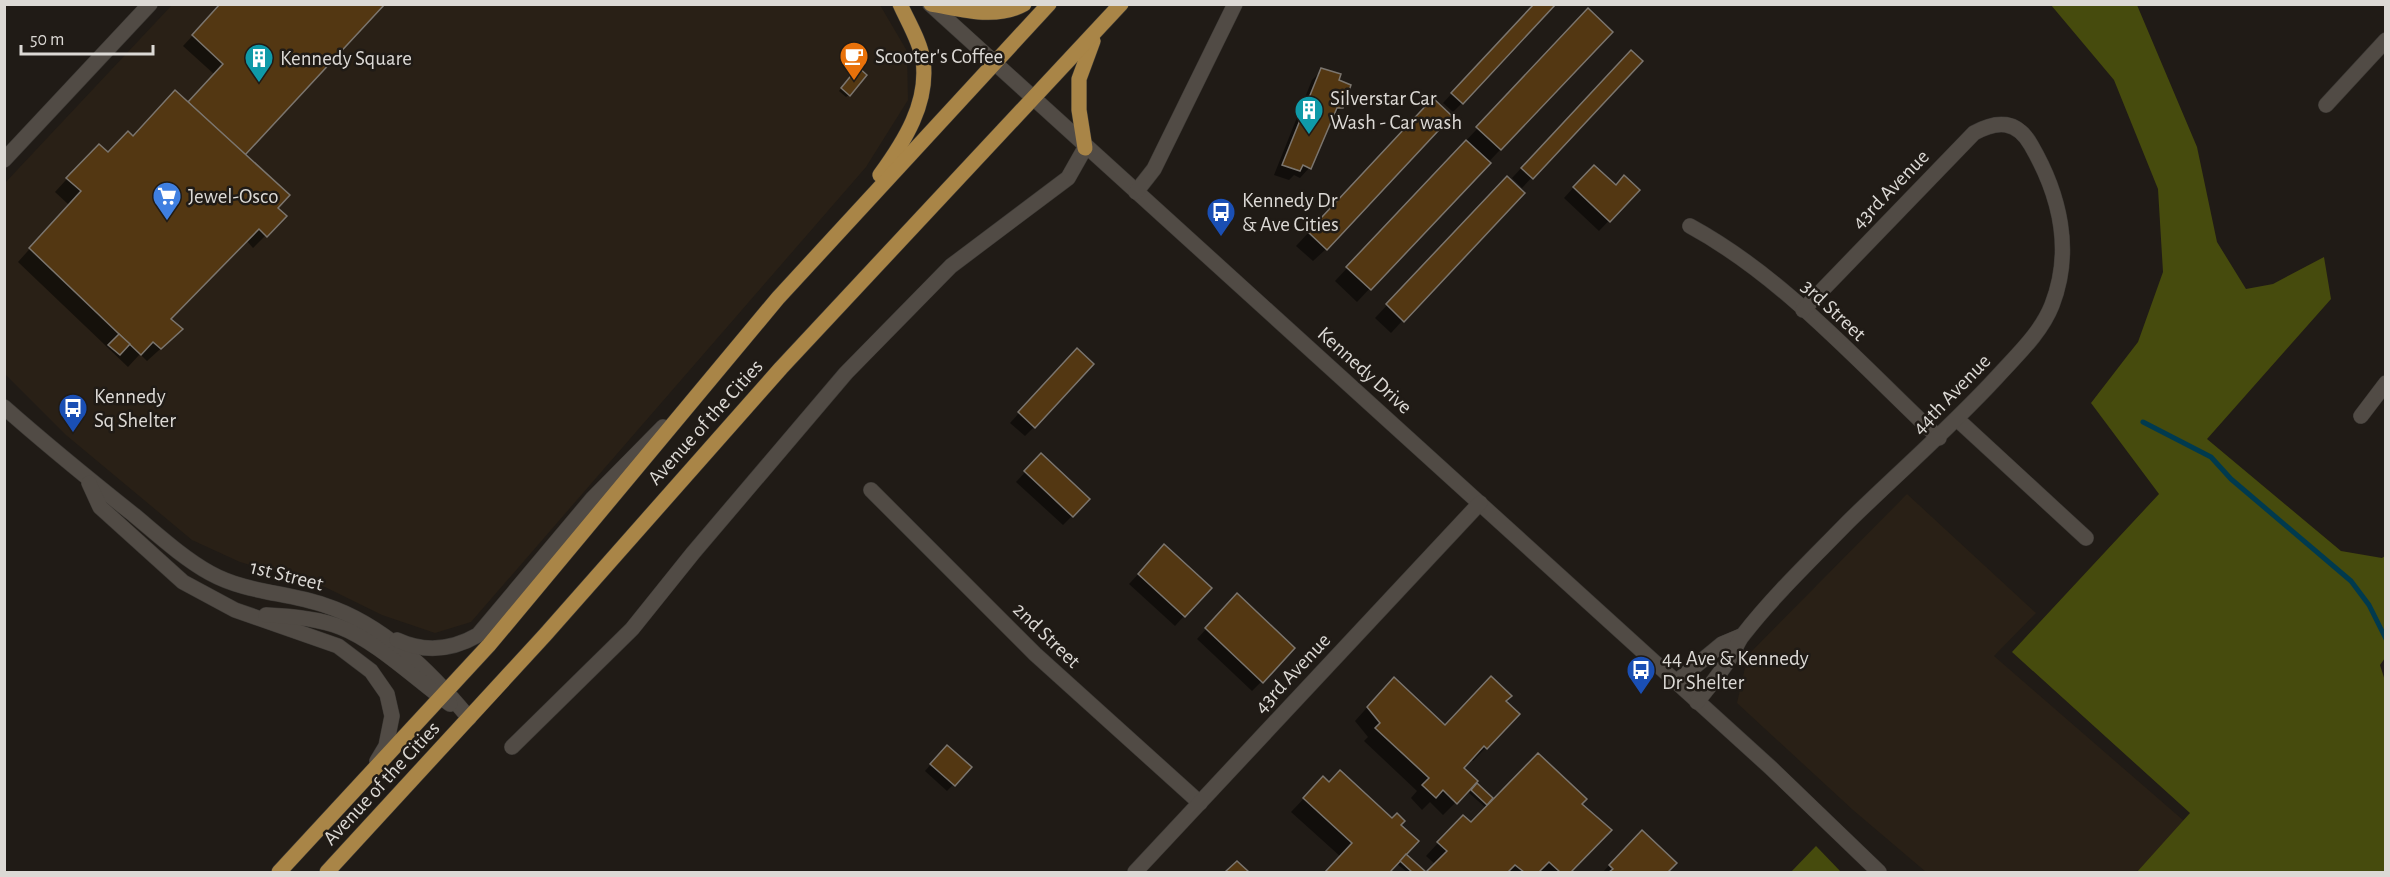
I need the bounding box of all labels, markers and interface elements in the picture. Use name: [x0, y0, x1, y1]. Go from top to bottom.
scale bar: [21, 18, 153, 56]
text: 50 m: [30, 31, 64, 49]
cafe icon: Scooter's Coffee: [838, 40, 870, 82]
building icon: Kennedy Square: [243, 42, 275, 84]
place label: Scooter's Coffee: [875, 46, 1003, 67]
place label: Kennedy Square: [280, 48, 412, 69]
place label: Silverstar Car Wash - Car wash: [1330, 88, 1462, 133]
building icon: Silverstar Car Wash - Car wash: [1293, 94, 1325, 136]
street label: 43rd Avenue: [1848, 146, 1933, 233]
supermarket icon: Jewel-Osco: [151, 180, 183, 222]
place label: Jewel-Osco: [188, 186, 278, 207]
place label: Kennedy Dr & Ave Cities: [1242, 190, 1339, 235]
bus stop icon: Kennedy Dr & Ave Cities: [1205, 196, 1237, 238]
street label: 3rd Street: [1798, 276, 1870, 345]
street label: Kennedy Drive: [1313, 323, 1416, 418]
street label: 44th Avenue: [1908, 350, 1995, 439]
street label: Avenue of the Cities: [644, 356, 767, 489]
place label: Kennedy Sq Shelter: [94, 386, 176, 431]
bus stop icon: Kennedy Sq Shelter: [57, 392, 89, 434]
street label: 1st Street: [248, 556, 326, 595]
street label: 2nd Street: [1009, 599, 1084, 672]
street label: 43rd Avenue: [1250, 629, 1335, 717]
place label: 44 Ave & Kennedy Dr Shelter: [1662, 648, 1809, 693]
bus stop icon: 44 Ave & Kennedy Dr Shelter: [1625, 654, 1657, 696]
street label: Avenue of the Cities: [319, 718, 444, 849]

